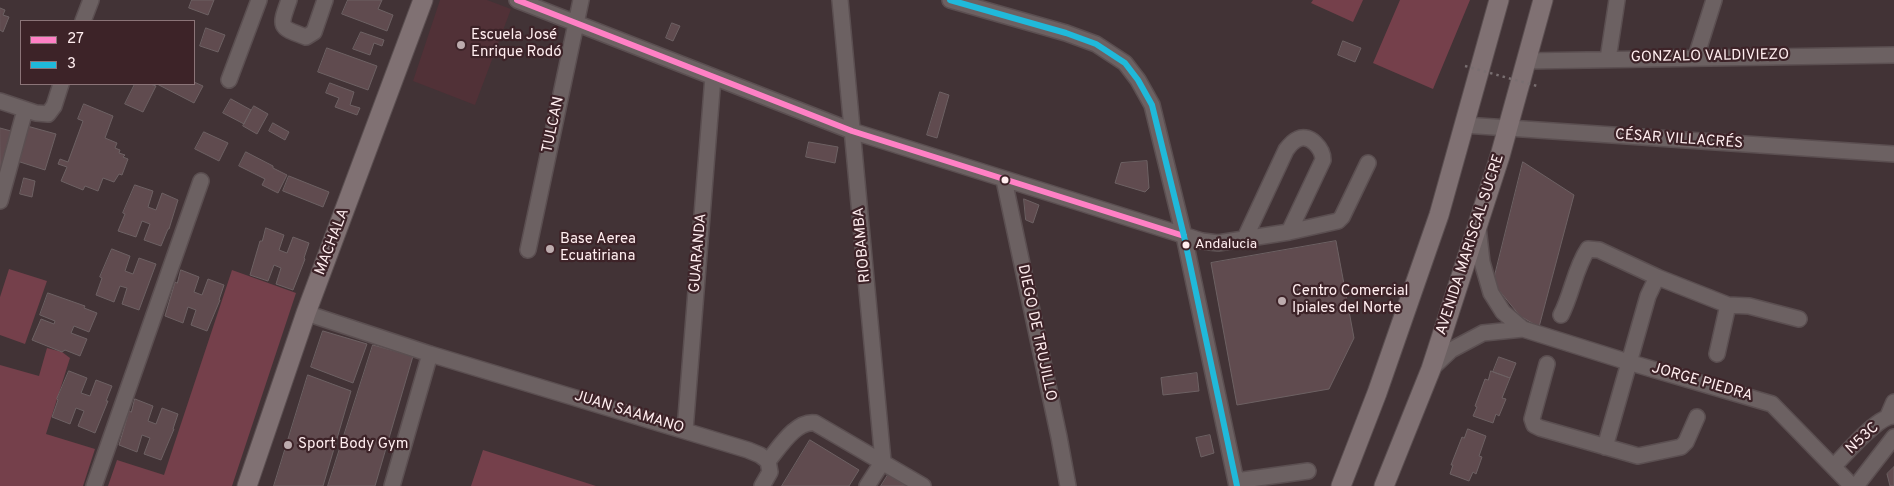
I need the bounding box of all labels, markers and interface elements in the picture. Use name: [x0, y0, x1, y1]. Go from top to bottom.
legend: [20, 20, 195, 85]
place label: Escuela José Enrique Rodó: [471, 27, 562, 62]
text: 27: [67, 30, 84, 49]
marker: Escuela José Enrique Rodó: [455, 39, 467, 51]
street label: GONZALO VALDIVIEZO: [1631, 47, 1789, 67]
text: 3: [67, 55, 76, 74]
street label: TULCAN: [539, 95, 569, 155]
street label: CÉSAR VILLACRÉS: [1614, 127, 1744, 153]
street label: AVENIDA MARISCAL SUCRE: [1433, 152, 1509, 338]
unlabelled marker: [1000, 175, 1010, 185]
street label: MACHALA: [312, 206, 354, 278]
street label: RIOBAMBA: [851, 206, 875, 284]
street label: GUARANDA: [687, 213, 711, 293]
place label: Base Aerea Ecuatiriana: [560, 231, 636, 266]
place label: Andalucia: [1195, 237, 1257, 253]
marker: Andalucia: [1181, 240, 1191, 250]
marker: Base Aerea Ecuatiriana: [544, 243, 556, 255]
street label: DIEGO DE TRUJILLO: [1013, 263, 1059, 403]
place label: Centro Comercial Ipiales del Norte: [1292, 283, 1408, 318]
marker: Centro Comercial Ipiales del Norte: [1276, 295, 1288, 307]
street label: JORGE PIEDRA: [1649, 360, 1755, 406]
street label: JUAN SAAMANO: [572, 388, 686, 438]
street label: N53C: [1843, 419, 1883, 459]
place label: Sport Body Gym: [298, 436, 409, 454]
marker: Sport Body Gym: [282, 439, 294, 451]

